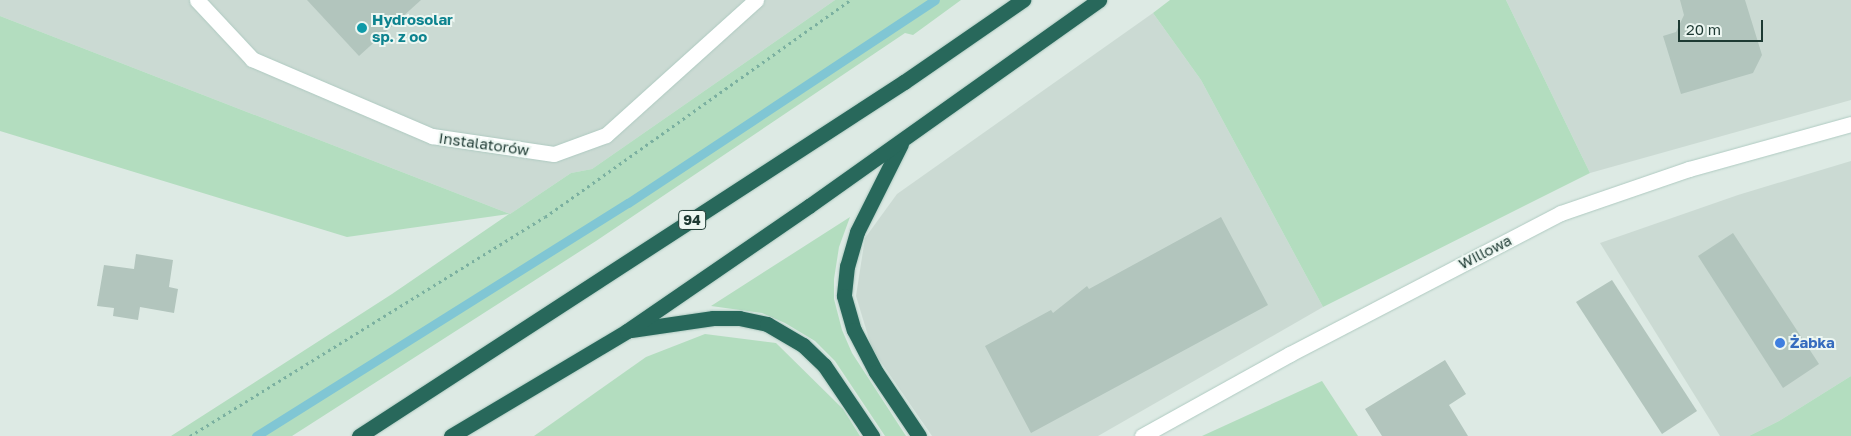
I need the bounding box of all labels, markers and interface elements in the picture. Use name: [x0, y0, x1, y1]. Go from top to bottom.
place label: Hydrosolar sp. z oo: [372, 10, 453, 45]
scale bar: [1681, 10, 1766, 42]
text: 20 m: [1686, 20, 1721, 38]
marker: Hydrosolar sp. z oo: [356, 22, 368, 34]
street label: Instalatorów: [438, 129, 530, 159]
road number: 94: [677, 208, 707, 232]
street label: Willowa: [1456, 231, 1514, 273]
place label: Żabka: [1790, 334, 1835, 352]
marker: Żabka: [1774, 337, 1786, 349]

